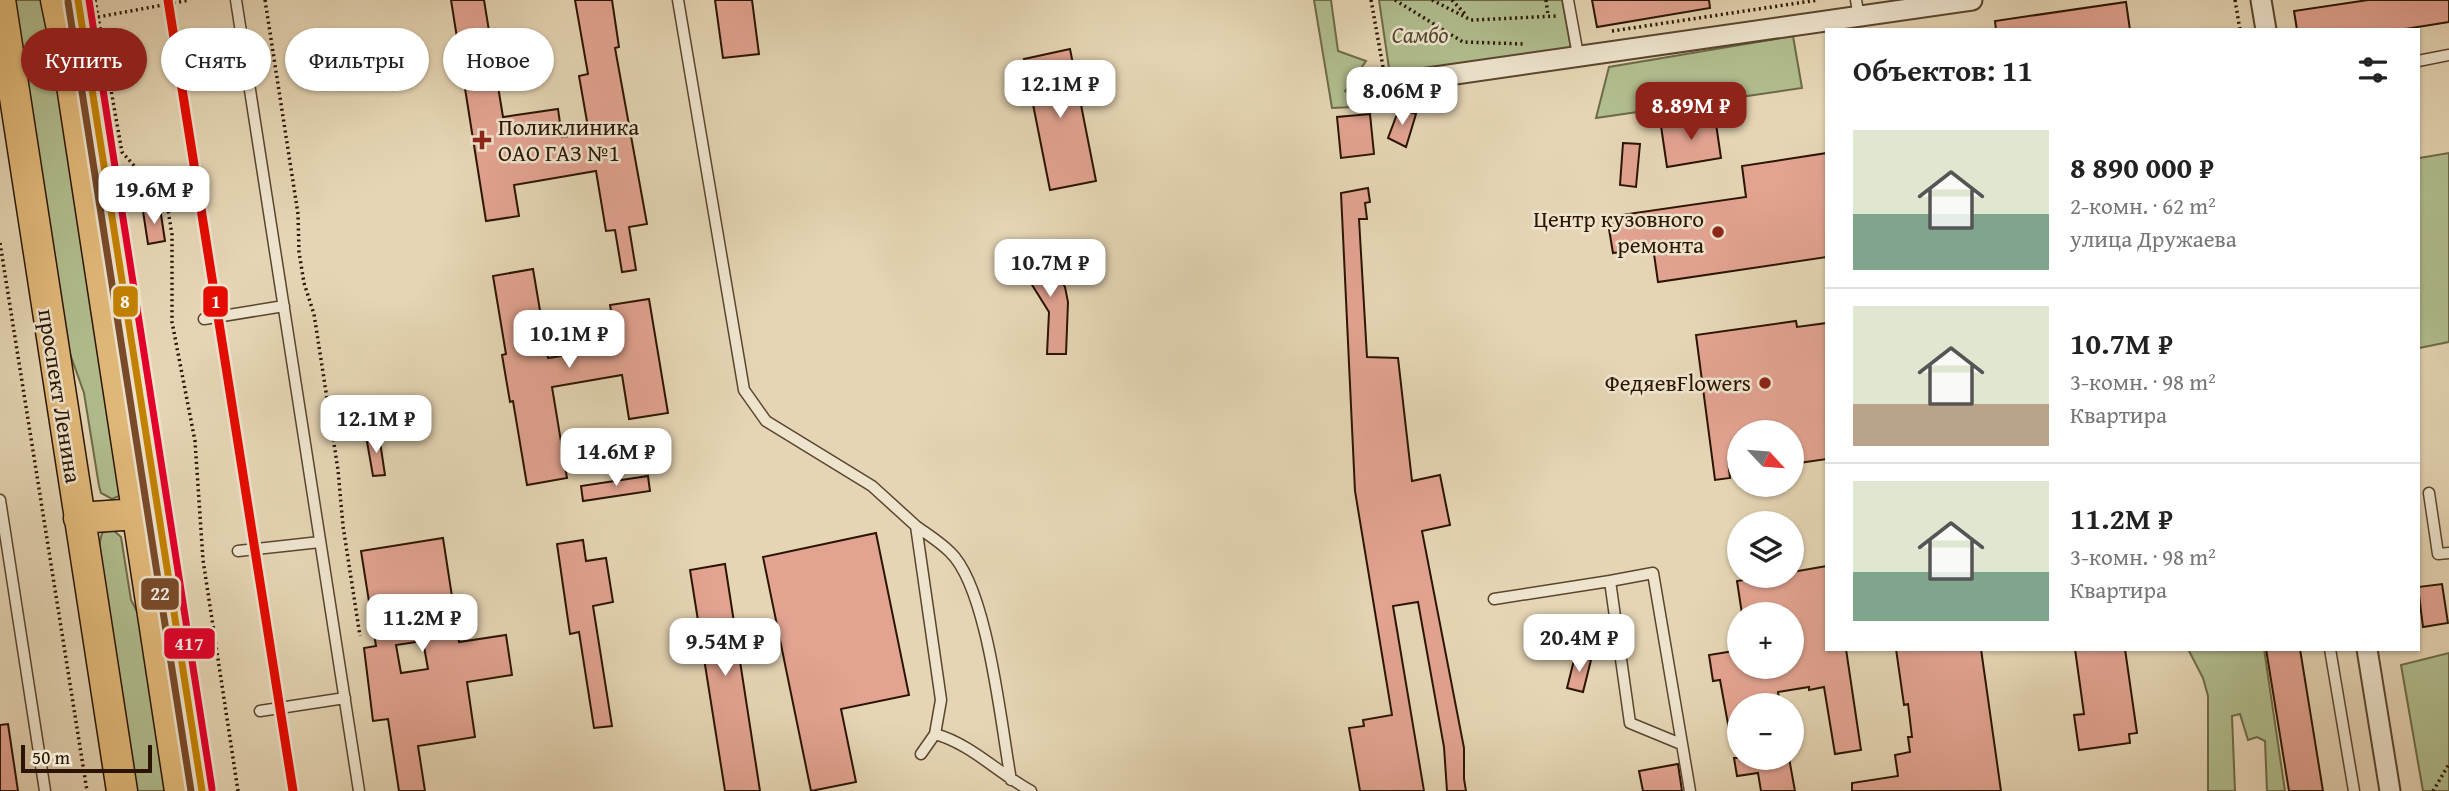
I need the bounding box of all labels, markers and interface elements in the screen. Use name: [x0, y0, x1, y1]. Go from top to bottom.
park label: Самбо: [1392, 18, 1448, 51]
chip: Купить: [21, 28, 147, 91]
chip: Снять: [161, 28, 271, 91]
chip: Фильтры: [285, 28, 429, 91]
chip: Новое: [443, 28, 554, 91]
text: Объектов: 11: [1853, 48, 2033, 92]
icon: filters: [2354, 51, 2392, 89]
pin: 12.1M ₽: [995, 60, 1125, 120]
text: 12.1M ₽: [1020, 66, 1100, 99]
pin: 8.06M ₽: [1337, 68, 1467, 127]
text: 8.06M ₽: [1362, 73, 1442, 106]
pin: 8.89M ₽: [1626, 82, 1756, 142]
text: 8.89M ₽: [1651, 88, 1731, 121]
place label: Поликлиника ОАО ГАЗ №1: [498, 110, 639, 169]
marker: Поликлиника ОАО ГАЗ №1: [472, 130, 492, 150]
text: 8 890 000 ₽: [2070, 145, 2214, 189]
icon: home: [1909, 158, 1993, 242]
pin: 19.6M ₽: [89, 166, 219, 226]
text: 19.6M ₽: [114, 172, 194, 205]
text: 2-комн. · 62 m²: [2070, 189, 2216, 222]
place label: Центр кузовного ремонта: [1533, 202, 1704, 261]
text: улица Дружаева: [2070, 222, 2237, 255]
marker: Центр кузовного ремонта: [1710, 224, 1726, 240]
pin: 10.7M ₽: [985, 240, 1115, 299]
text: 10.7M ₽: [1010, 245, 1090, 278]
line badge: 8: [112, 285, 139, 318]
line badge: 1: [202, 285, 229, 318]
text: 8: [120, 287, 130, 315]
text: 1: [211, 287, 221, 315]
street label: проспект Ленина: [30, 306, 91, 485]
pin: 10.1M ₽: [504, 310, 634, 370]
text: 10.1M ₽: [529, 316, 609, 349]
text: 10.7M ₽: [2070, 321, 2173, 365]
icon: home: [1909, 334, 1993, 418]
text: 3-комн. · 98 m²: [2070, 365, 2216, 398]
place label: ФедяевFlowers: [1605, 366, 1751, 399]
marker: ФедяевFlowers: [1757, 375, 1773, 391]
pin: 12.1M ₽: [311, 396, 441, 455]
text: Квартира: [2070, 398, 2167, 431]
text: 12.1M ₽: [336, 401, 416, 434]
north arrow: [1727, 420, 1804, 497]
map controls: [1727, 420, 1804, 770]
pin: 14.6M ₽: [551, 428, 681, 488]
text: 14.6M ₽: [576, 434, 656, 467]
text: 11.2M ₽: [2070, 496, 2173, 540]
icon: home: [1909, 509, 1993, 593]
button: layers: [1727, 511, 1804, 588]
text: 3-комн. · 98 m²: [2070, 540, 2216, 573]
text: Квартира: [2070, 573, 2167, 606]
line badge: 22: [140, 577, 180, 611]
text: 22: [150, 579, 170, 607]
pin: 11.2M ₽: [357, 594, 487, 654]
text: 11.2M ₽: [382, 600, 462, 633]
button: +: [1727, 602, 1804, 679]
pin: 20.4M ₽: [1514, 614, 1644, 674]
pin: 9.54M ₽: [660, 618, 790, 678]
text: 20.4M ₽: [1539, 620, 1619, 653]
text: 9.54M ₽: [685, 624, 765, 657]
line badge: 417: [163, 627, 216, 660]
text: 417: [174, 629, 204, 657]
button: −: [1727, 693, 1804, 770]
scale bar: [21, 742, 152, 774]
text: 50 m: [32, 743, 70, 771]

